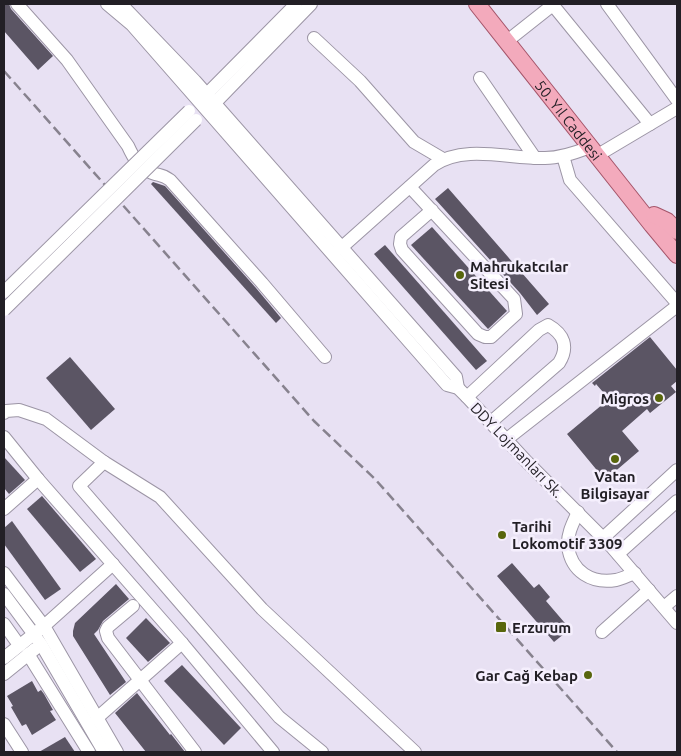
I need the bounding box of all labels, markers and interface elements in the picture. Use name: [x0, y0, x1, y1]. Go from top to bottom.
street label: 50. Yıl Caddesi: [532, 77, 606, 163]
place label: Mahrukatcılar Sitesi: [470, 258, 569, 292]
marker: Mahrukatcılar Sitesi: [454, 269, 466, 281]
place label: Migros: [600, 390, 649, 407]
marker: Migros: [653, 392, 665, 404]
street label: DDY Lojmanları Sk.: [467, 399, 567, 501]
marker: Vatan Bilgisayar: [609, 453, 621, 465]
place label: Vatan Bilgisayar: [581, 468, 650, 502]
place label: Tarihi Lokomotif 3309: [512, 518, 622, 552]
marker: Tarihi Lokomotif 3309: [496, 529, 508, 541]
place label: Erzurum: [512, 619, 571, 636]
marker: Erzurum: [494, 620, 508, 634]
place label: Gar Cağ Kebap: [475, 667, 578, 684]
marker: Gar Cağ Kebap: [582, 669, 594, 681]

